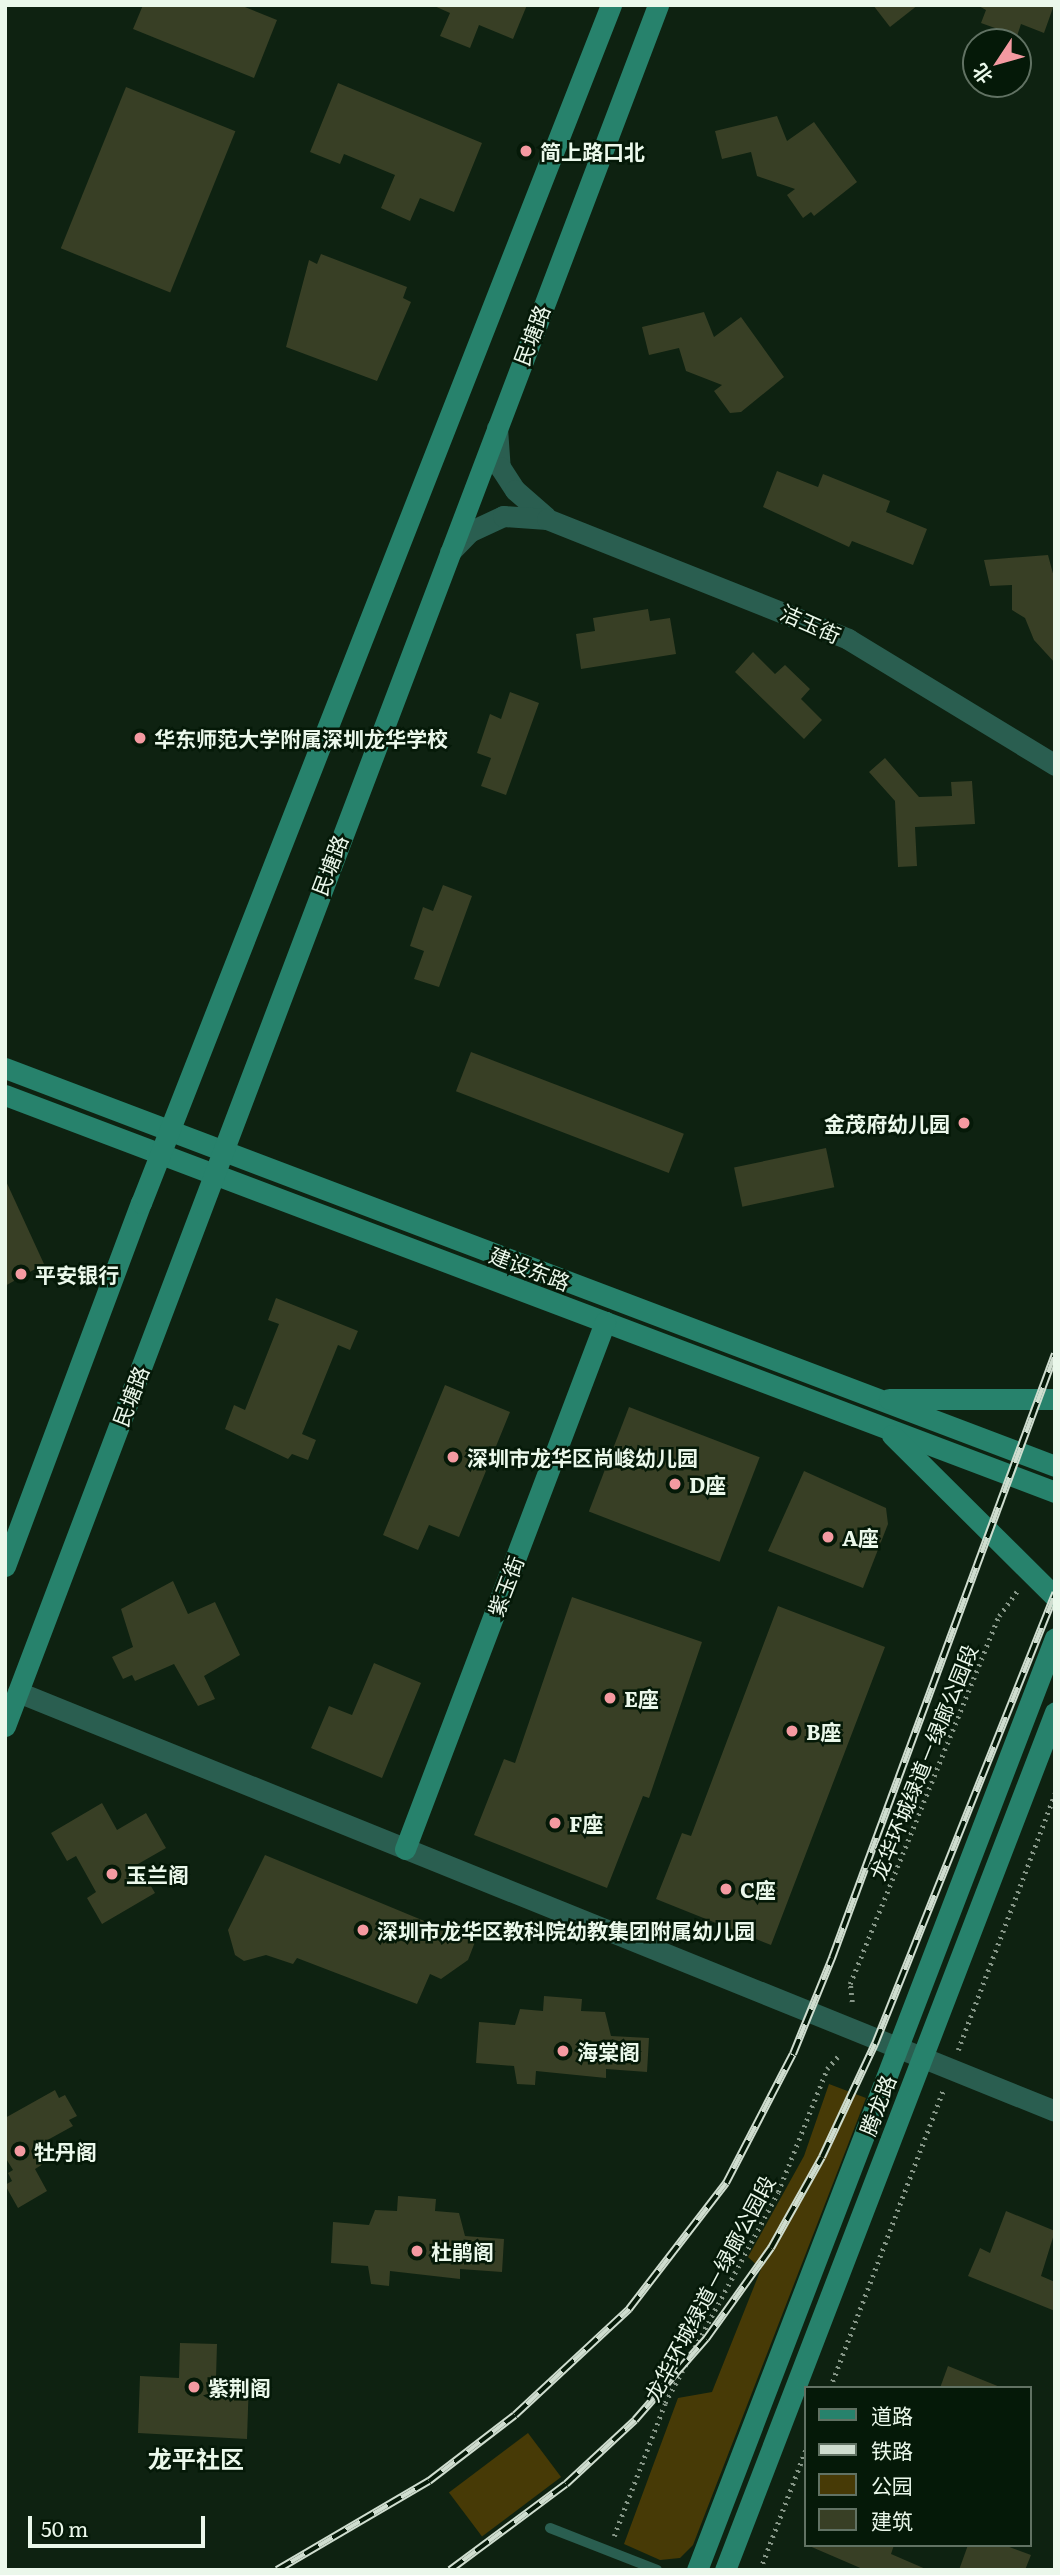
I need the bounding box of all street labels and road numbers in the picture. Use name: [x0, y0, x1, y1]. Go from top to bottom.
street label: 民塘路: [508, 301, 554, 369]
street label: 洁玉街: [777, 599, 845, 647]
street label: 民塘路: [306, 831, 352, 899]
street label: 建设东路: [486, 1241, 574, 1295]
street label: 民塘路: [107, 1362, 153, 1430]
street label: 紫玉街: [482, 1552, 528, 1620]
street label: 龙华环城绿道－绿廊公园段: [864, 1640, 982, 1884]
street label: 腾龙路: [854, 2071, 900, 2139]
street label: 龙华环城绿道－绿廊公园段: [639, 2171, 779, 2405]

